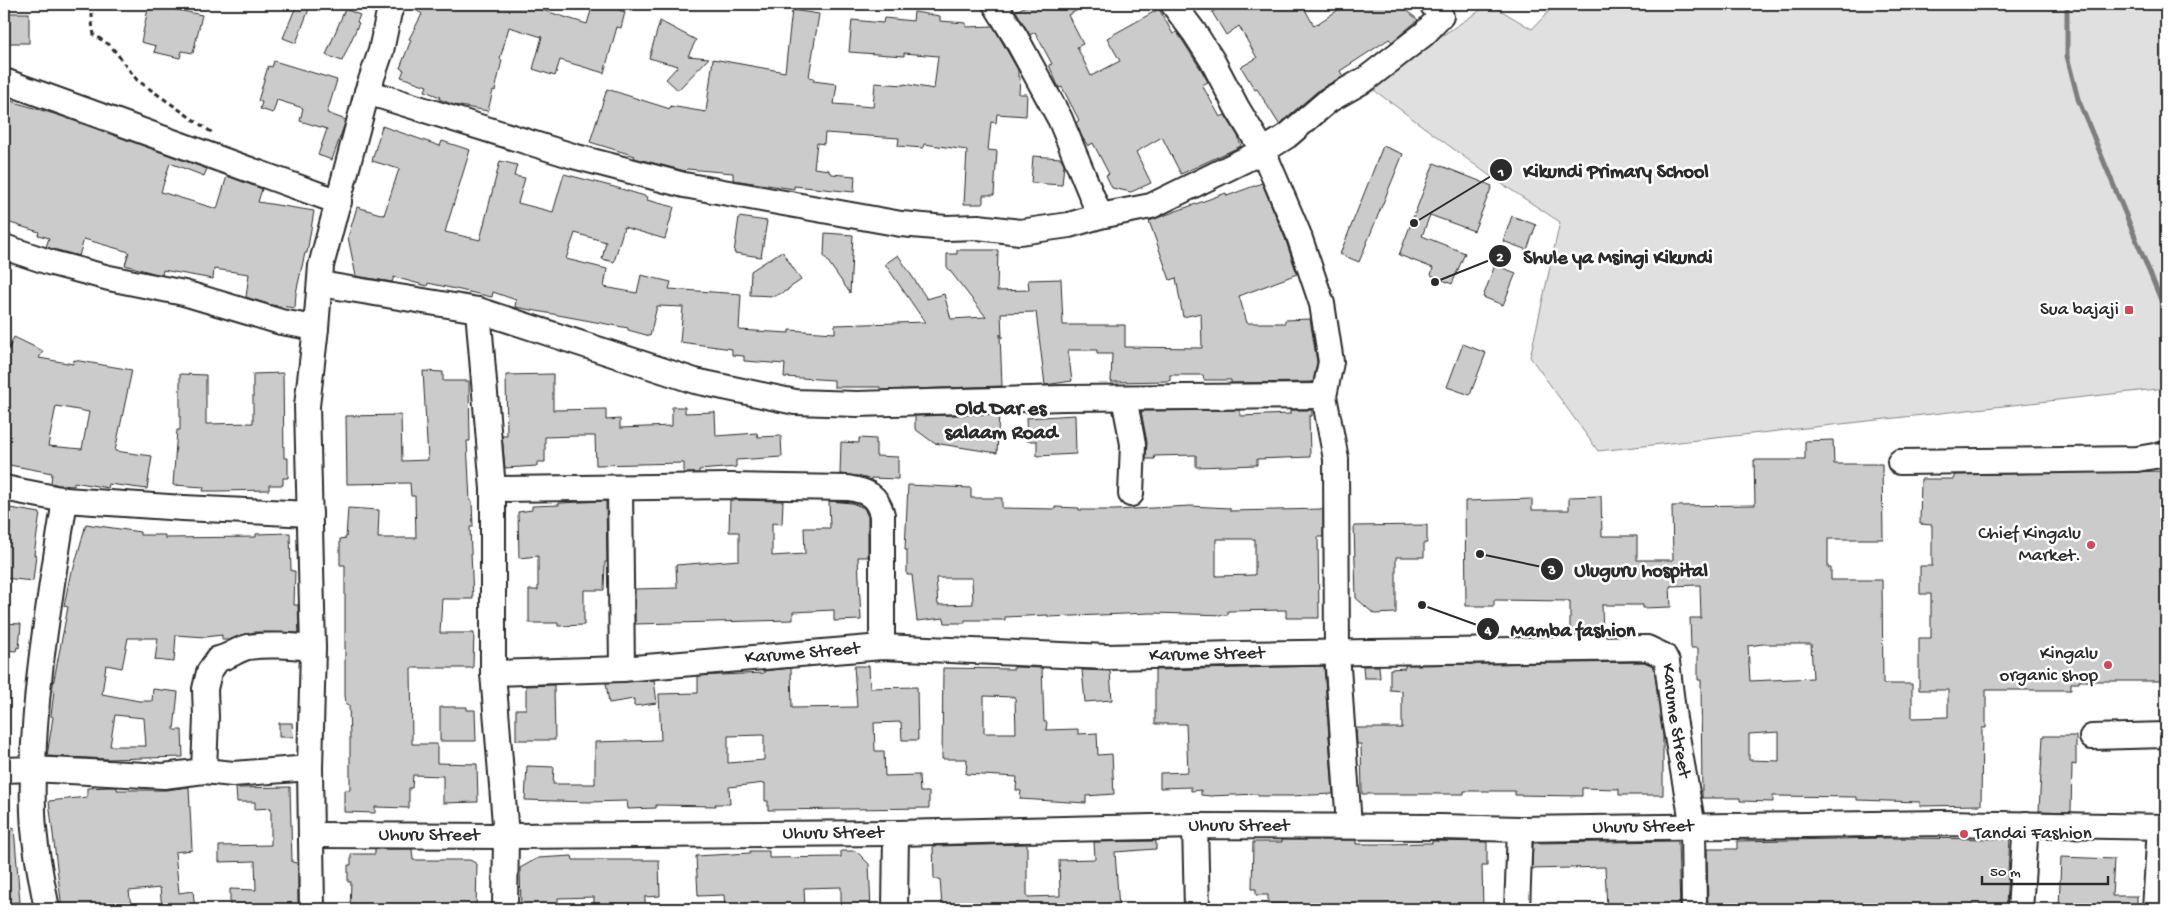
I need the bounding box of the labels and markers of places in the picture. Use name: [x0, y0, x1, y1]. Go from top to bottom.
callout: Kikundi Primary School: [1488, 153, 1719, 188]
callout: Shule ya Msingi Kikundi: [1488, 238, 1722, 273]
place label: Sua bajaji: [2040, 299, 2119, 322]
marker: Sua bajaji: [2123, 304, 2135, 316]
place label: Chief Kingalu Market.: [1978, 523, 2081, 568]
marker: Chief Kingalu Market.: [2085, 539, 2097, 551]
callout: Uluguru hospital: [1539, 551, 1718, 586]
callout: Mamba fashion: [1475, 611, 1645, 646]
place label: Kingalu organic shop: [2000, 643, 2099, 688]
marker: Kingalu organic shop: [2102, 659, 2114, 671]
place label: Tandai Fashion: [1973, 823, 2092, 846]
marker: Tandai Fashion: [1958, 828, 1970, 840]

